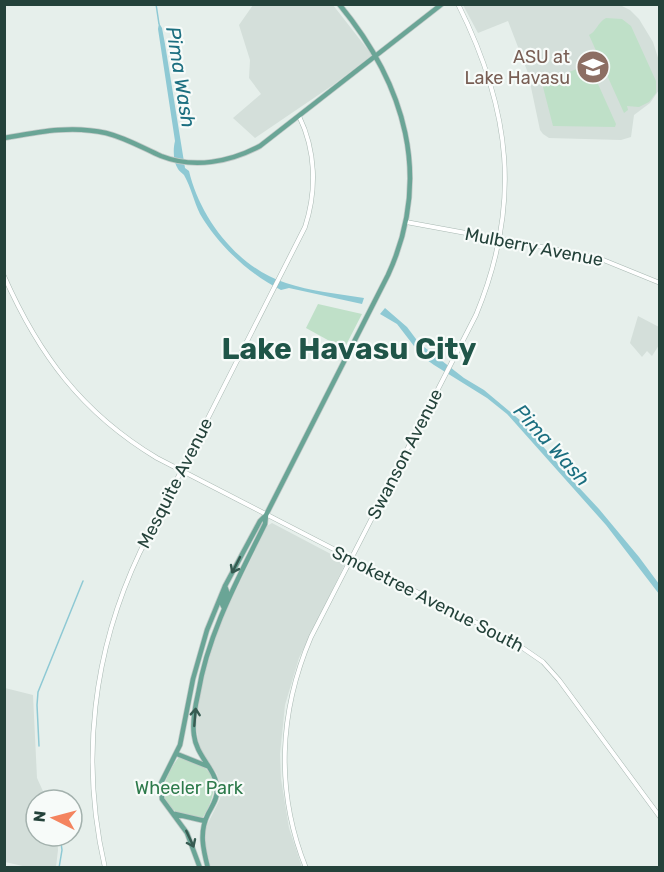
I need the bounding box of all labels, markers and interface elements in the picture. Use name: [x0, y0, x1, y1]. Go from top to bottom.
water label: Pima Wash: [161, 25, 201, 129]
place label: ASU at Lake Havasu: [464, 46, 570, 89]
school or university icon: ASU at Lake Havasu: [575, 49, 611, 85]
street label: Mulberry Avenue: [463, 223, 605, 271]
district label: Lake Havasu City: [222, 331, 477, 367]
street label: Swanson Avenue: [363, 385, 447, 523]
water label: Pima Wash: [509, 399, 595, 491]
street label: Mesquite Avenue: [133, 414, 217, 552]
street label: Smoketree Avenue South: [329, 541, 527, 657]
one-way arrow: [230, 556, 241, 574]
one-way arrow: [190, 707, 201, 727]
park label: Wheeler Park: [135, 777, 244, 799]
north arrow: [24, 788, 84, 848]
text: N: [30, 810, 50, 823]
one-way arrow: [185, 830, 196, 848]

